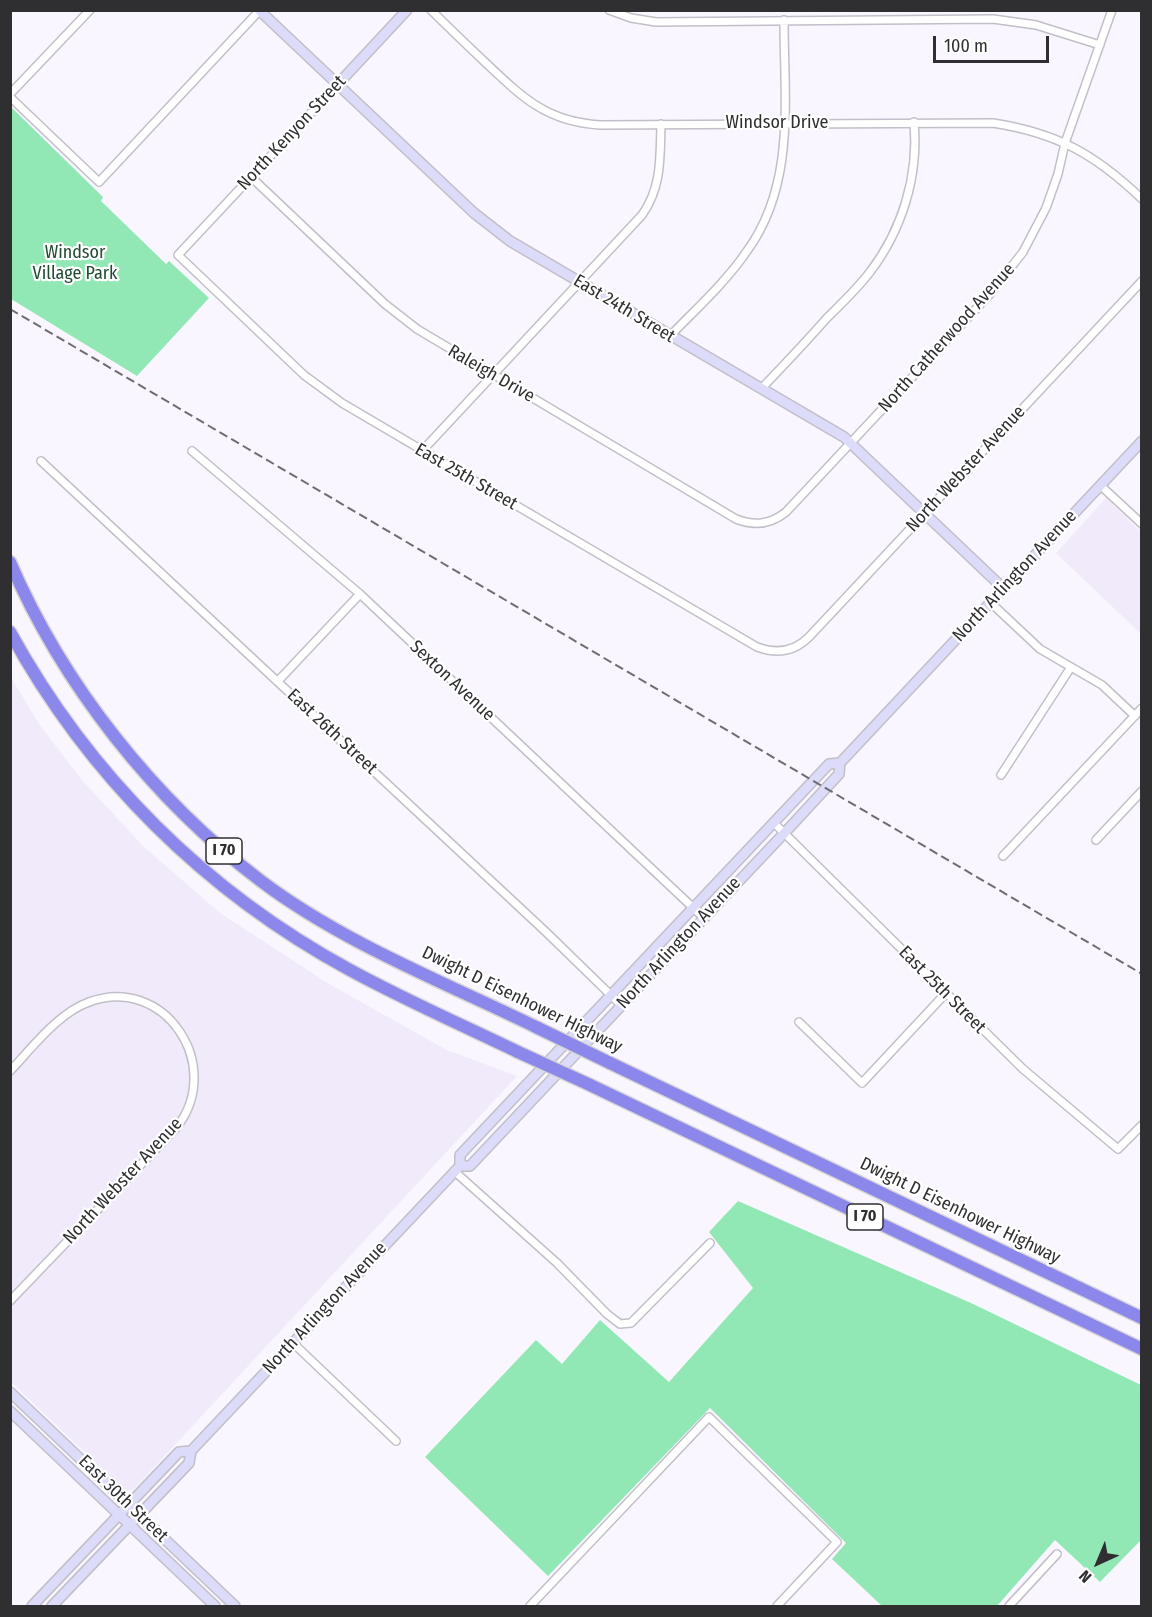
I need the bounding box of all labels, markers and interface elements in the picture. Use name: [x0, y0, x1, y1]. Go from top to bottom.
scale bar: [936, 24, 1052, 62]
text: 100 m: [944, 35, 988, 57]
street label: North Kenyon Street: [233, 71, 351, 195]
street label: Windsor Drive: [726, 112, 828, 134]
park label: Windsor Village Park: [32, 242, 118, 284]
street label: North Catherwood Avenue: [874, 259, 1020, 417]
street label: East 24th Street: [569, 270, 679, 348]
street label: Raleigh Drive: [444, 340, 538, 408]
street label: North Webster Avenue: [902, 401, 1030, 537]
street label: East 25th Street: [411, 439, 521, 515]
street label: North Arlington Avenue: [948, 506, 1082, 646]
street label: Sexton Avenue: [405, 636, 499, 726]
street label: East 26th Street: [282, 685, 382, 779]
road number: I 70: [206, 838, 242, 864]
street label: North Arlington Avenue: [612, 873, 746, 1013]
street label: Dwight D Eisenhower Highway: [418, 942, 626, 1058]
street label: East 25th Street: [894, 942, 990, 1038]
street label: North Webster Avenue: [59, 1113, 187, 1249]
street label: Dwight D Eisenhower Highway: [856, 1153, 1064, 1269]
road number: I 70: [847, 1204, 883, 1230]
street label: North Arlington Avenue: [258, 1238, 392, 1378]
street label: East 30th Street: [74, 1451, 172, 1547]
north arrow: [1068, 1533, 1128, 1593]
text: N: [1075, 1566, 1095, 1586]

